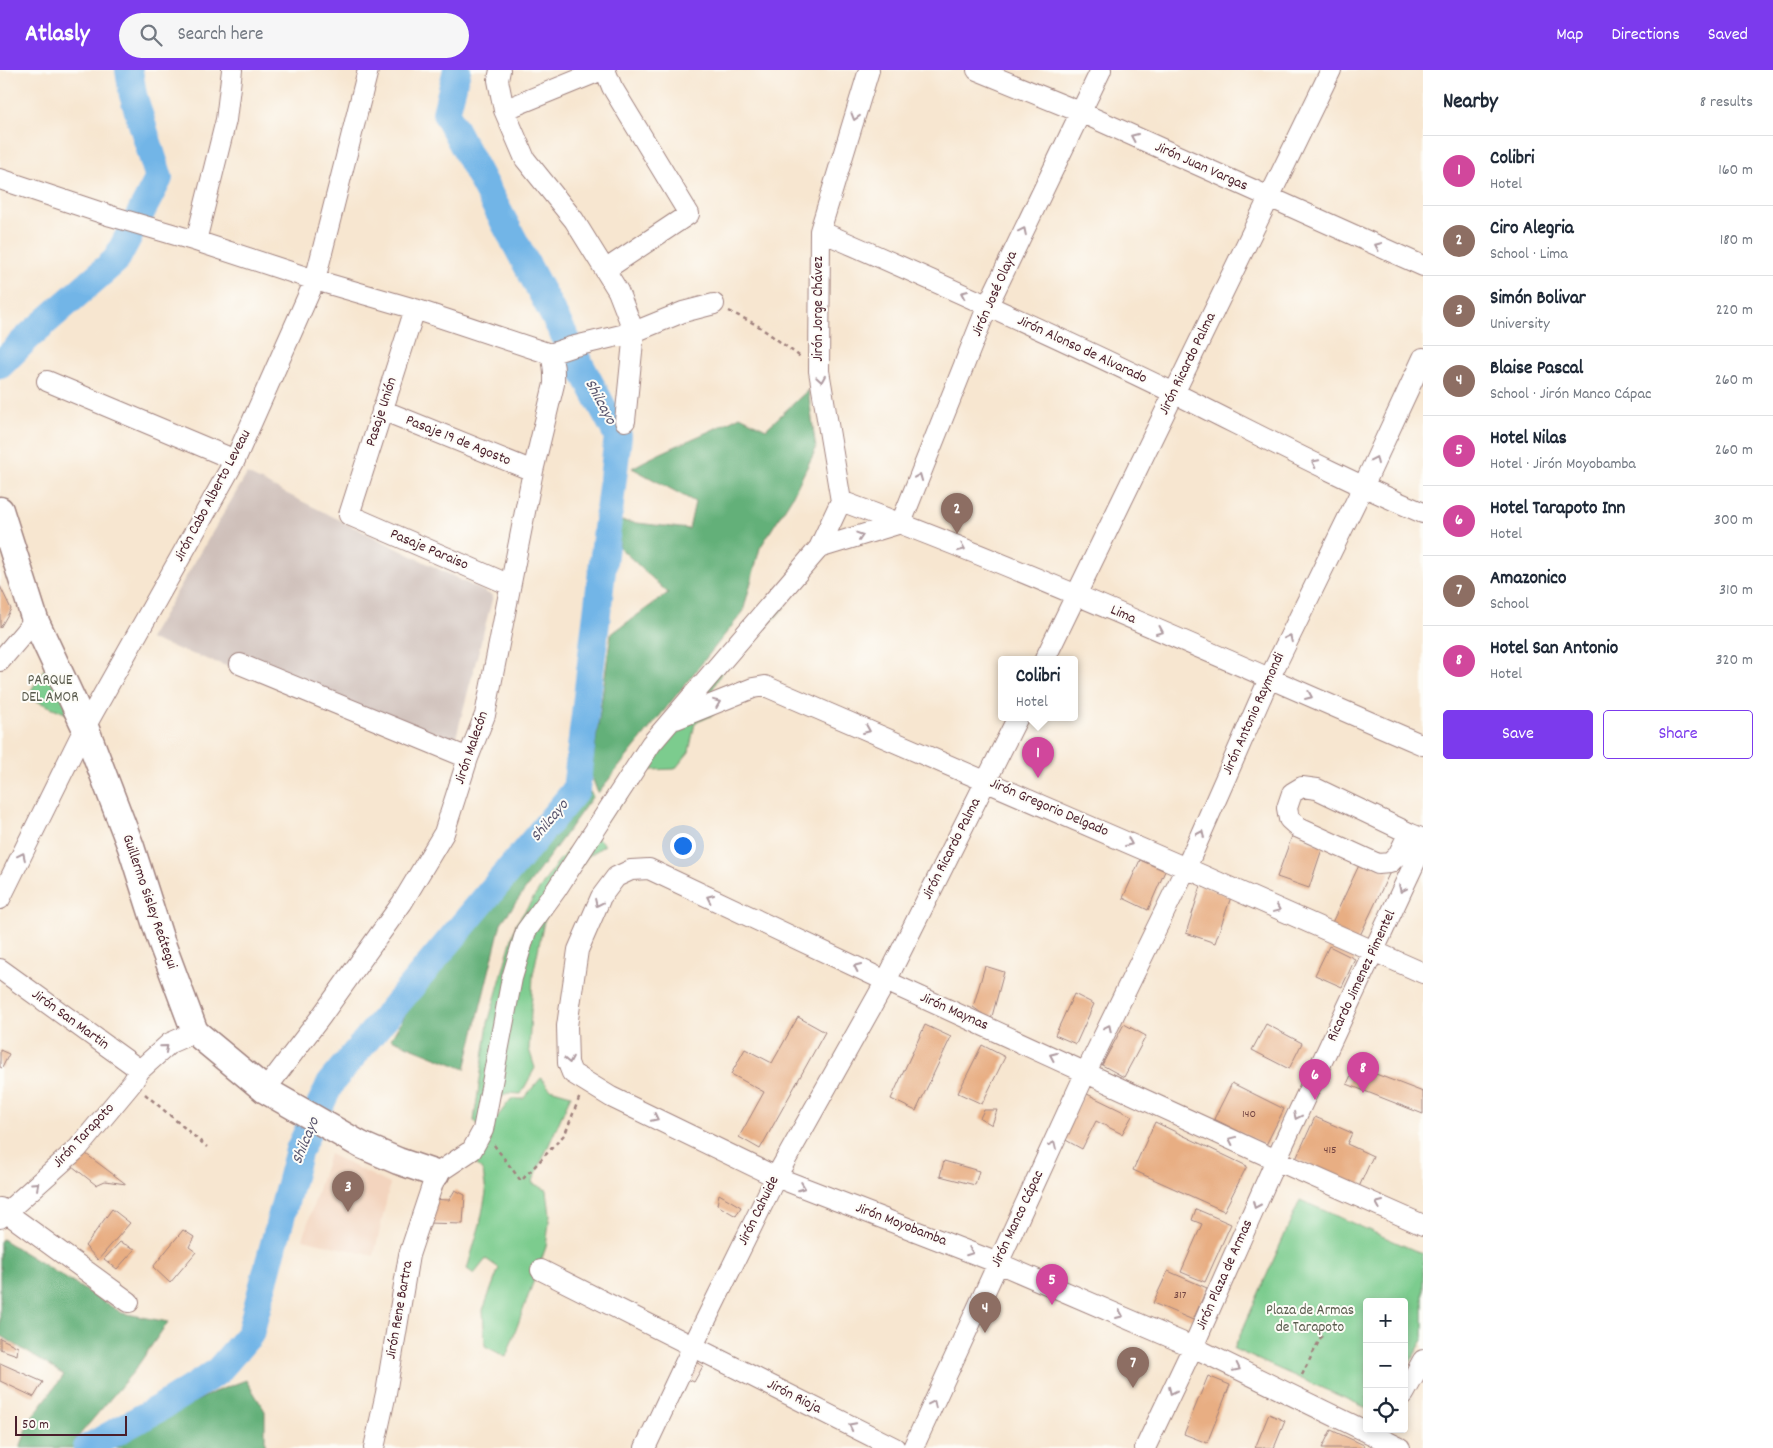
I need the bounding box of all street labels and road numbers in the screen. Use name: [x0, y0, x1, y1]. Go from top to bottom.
street label: Jirón Juan Vargas: [1151, 137, 1251, 197]
street label: Jirón José Olaya: [966, 247, 1024, 340]
street label: Jirón Jorge Chávez: [808, 256, 830, 362]
street label: Jirón Ricardo Palma: [1154, 308, 1223, 419]
street label: Jirón Alonso de Alvarado: [1013, 310, 1151, 390]
street label: Pasaje Unión: [360, 374, 404, 449]
street label: Pasaje 19 de Agosto: [402, 410, 514, 472]
street label: Jirón Cabo Alberto Leveau: [169, 426, 257, 566]
street label: Pasaje Paraiso: [386, 524, 472, 577]
street label: Lima: [1107, 600, 1140, 631]
street label: Jirón Antonio Raymondi: [1217, 649, 1291, 779]
street label: Jirón Malecón: [449, 708, 495, 788]
street label: Jirón Gregorio Delgado: [986, 773, 1112, 843]
street label: Jirón Ricardo Palma: [917, 794, 988, 904]
street label: Guillermo Sisley Reátegui: [116, 832, 182, 973]
street label: Ricardo Jimenez Pimentel: [1322, 906, 1402, 1045]
street label: Jirón San Martin: [27, 984, 113, 1056]
street label: Jirón Maynas: [916, 987, 992, 1037]
street label: Jirón Tarapoto: [48, 1098, 120, 1174]
street label: Jirón Manco Cápac: [986, 1167, 1050, 1271]
street label: Jirón Cahuide: [733, 1172, 785, 1250]
street label: Jirón Moyobamba: [852, 1197, 951, 1253]
street label: Jirón Plaza de Armas: [1191, 1216, 1259, 1334]
street label: Jirón Rene Bartra: [381, 1258, 420, 1361]
street label: Jirón Rioja: [763, 1374, 826, 1421]

